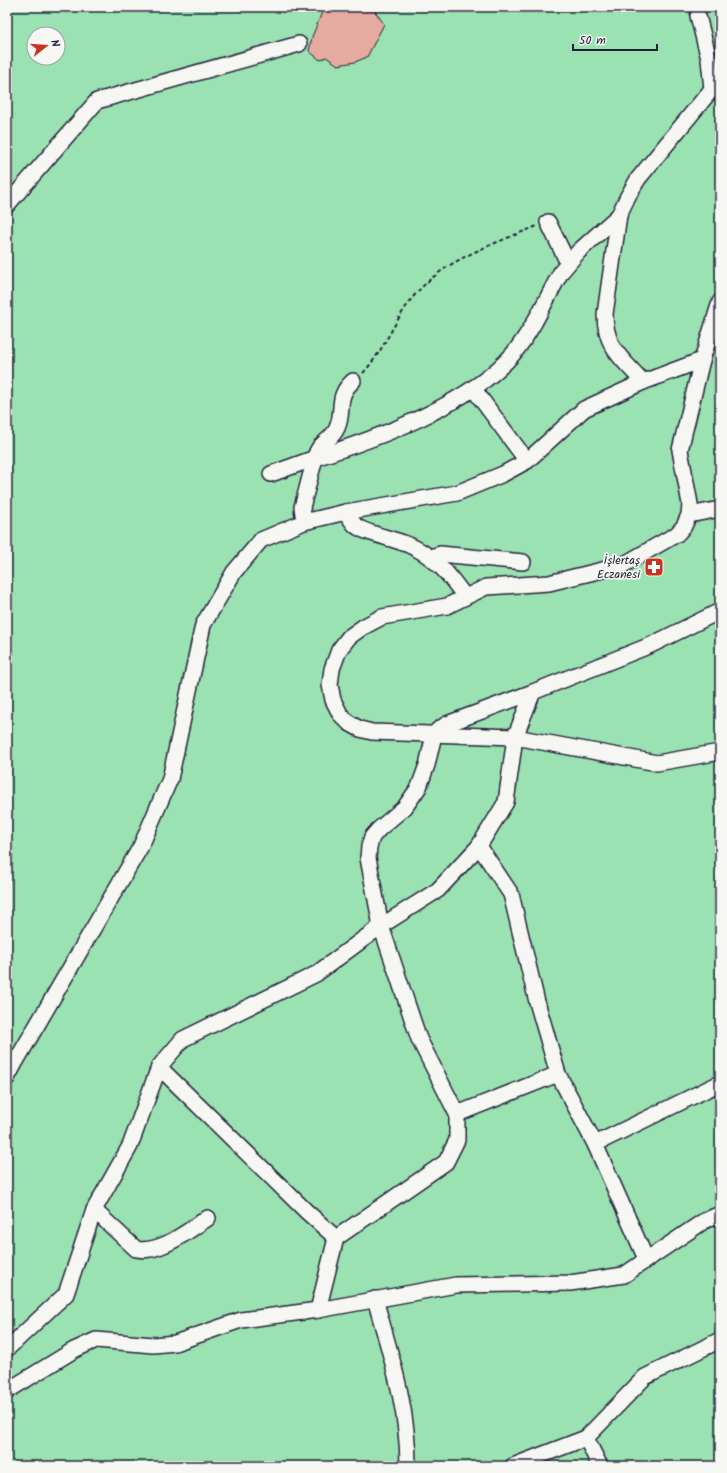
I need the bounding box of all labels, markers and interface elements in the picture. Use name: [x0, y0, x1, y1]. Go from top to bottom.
north arrow: [26, 26, 66, 66]
scale bar: [573, 26, 657, 52]
text: 50 m: [579, 31, 606, 50]
text: N: [45, 37, 64, 49]
place label: İşlertaş Eczanesi: [597, 551, 641, 584]
pharmacy icon: İşlertaş Eczanesi: [643, 556, 665, 578]

